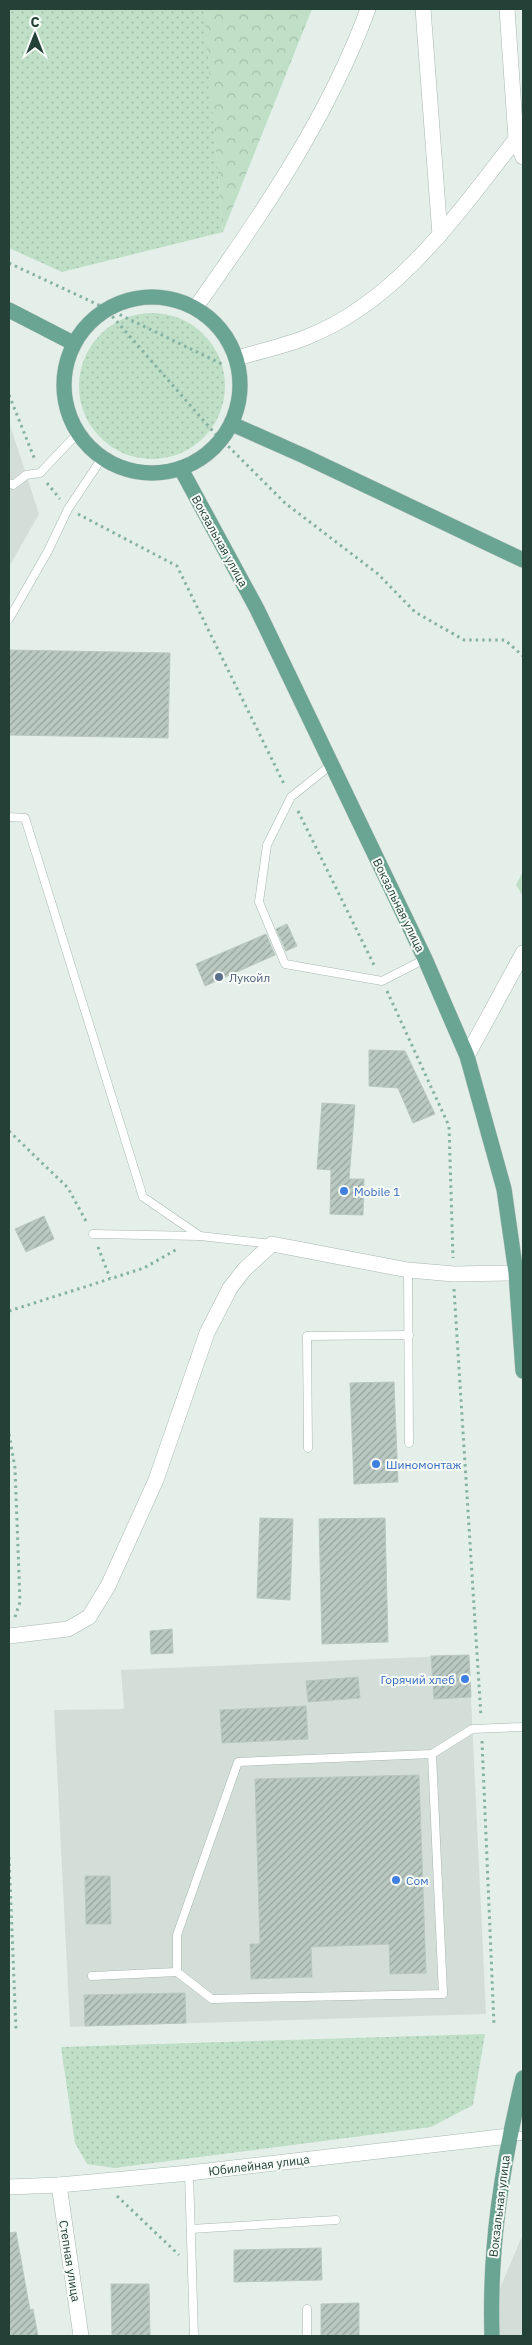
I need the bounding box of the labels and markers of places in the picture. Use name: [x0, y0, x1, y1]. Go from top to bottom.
place label: Лукойл: [229, 970, 270, 985]
marker: Лукойл: [213, 971, 225, 983]
place label: Mobile 1: [354, 1184, 400, 1199]
marker: Mobile 1: [338, 1185, 350, 1197]
place label: Шиномонтаж: [386, 1457, 462, 1472]
marker: Шиномонтаж: [370, 1458, 382, 1470]
place label: Горячий хлеб: [380, 1672, 455, 1687]
marker: Горячий хлеб: [459, 1673, 471, 1685]
place label: Сом: [406, 1873, 429, 1888]
marker: Сом: [390, 1874, 402, 1886]

